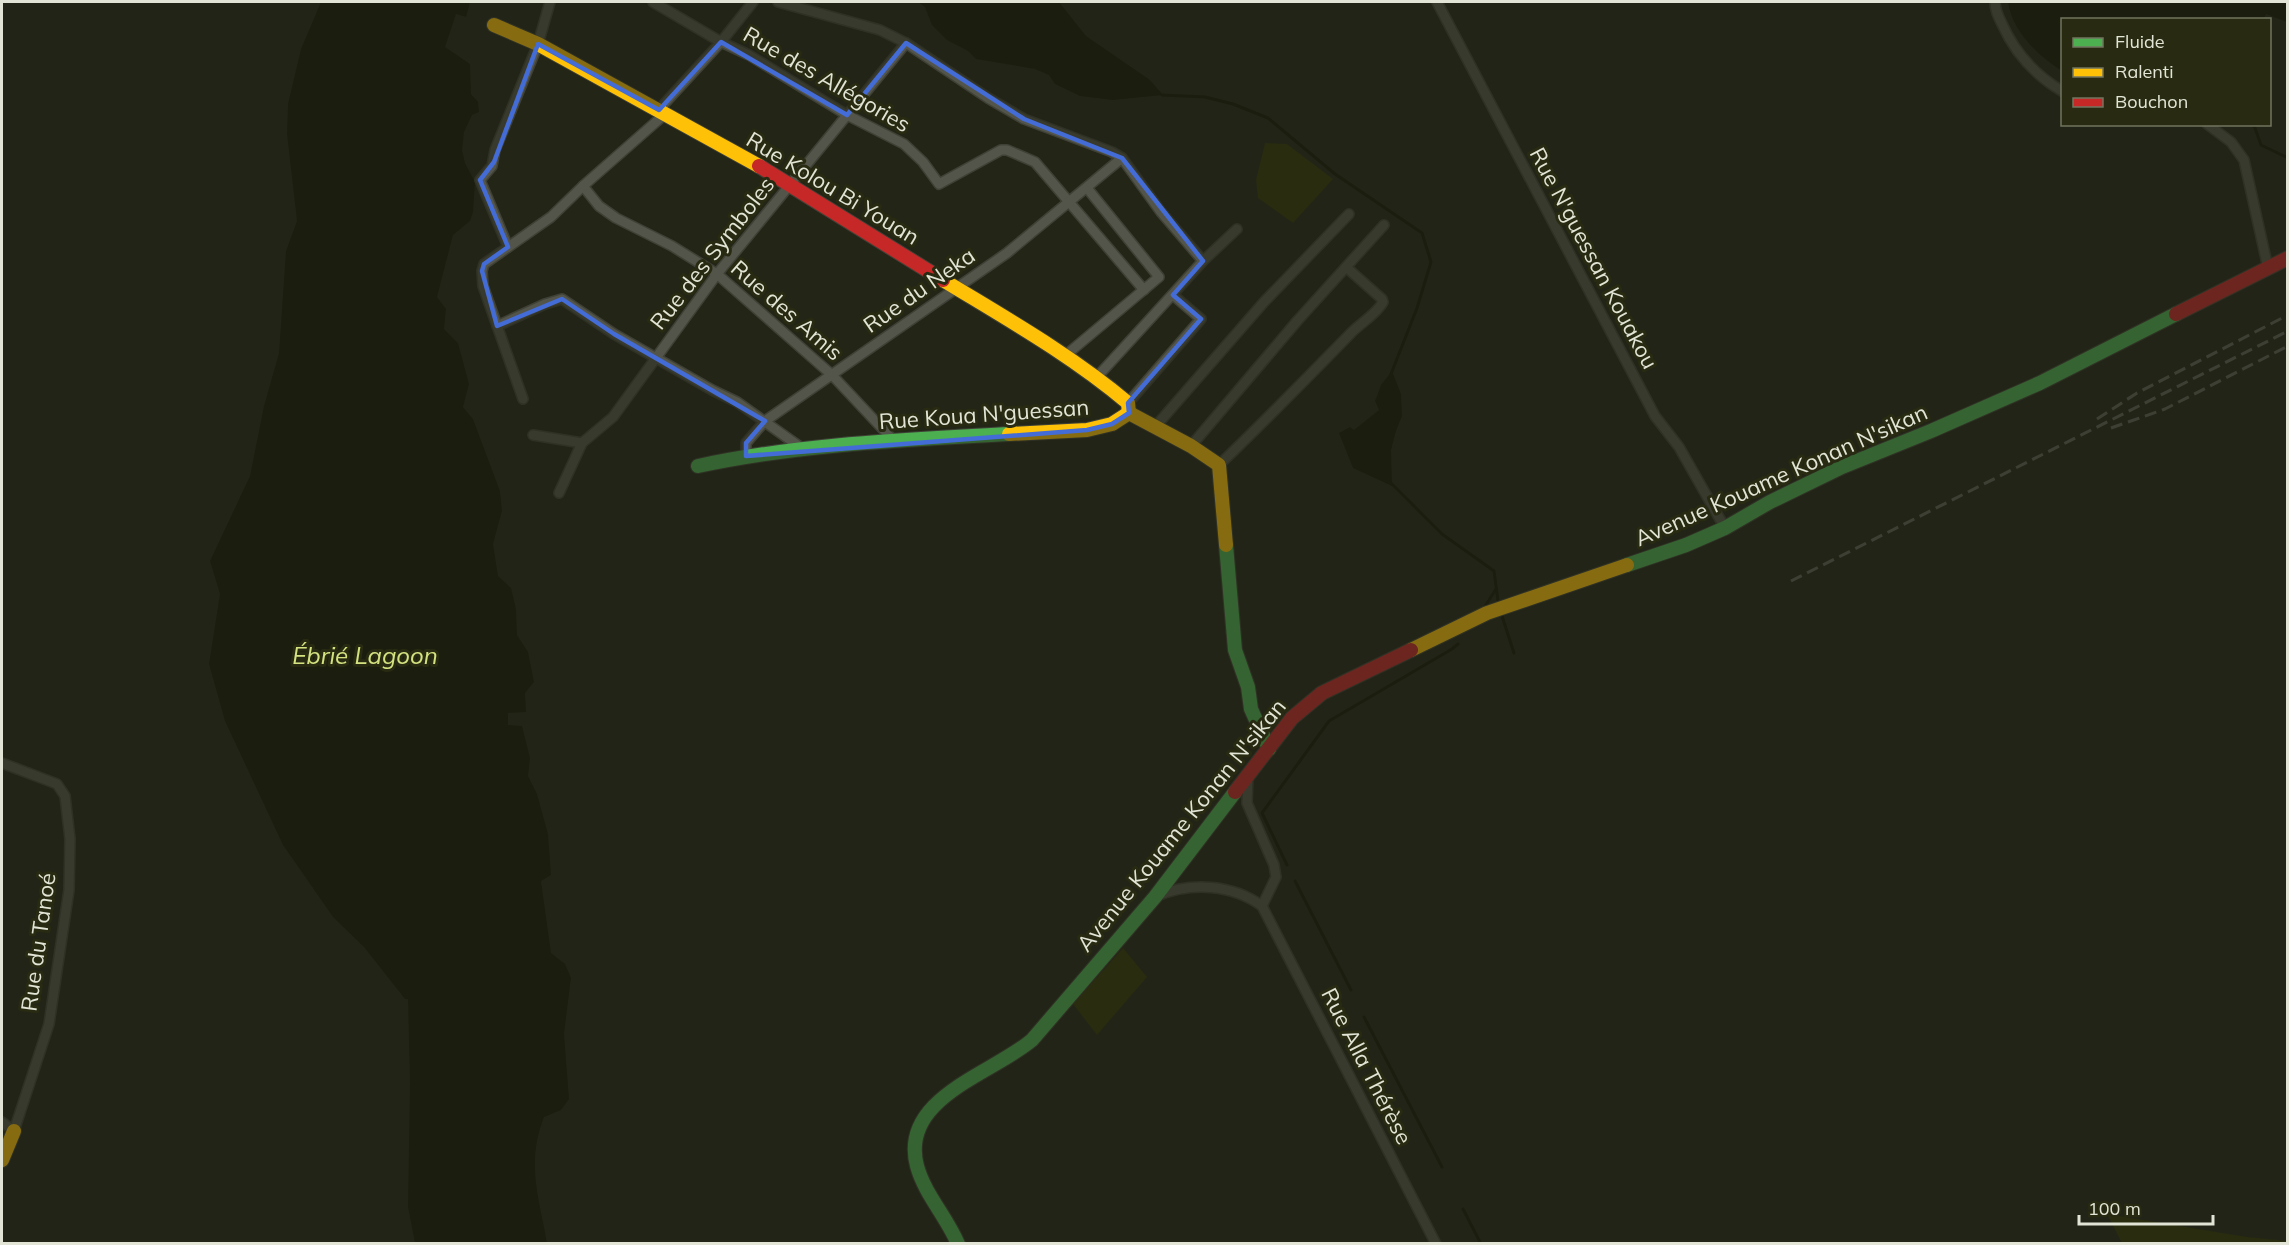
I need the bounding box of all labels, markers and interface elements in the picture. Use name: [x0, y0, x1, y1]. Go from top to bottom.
legend: [2061, 18, 2271, 126]
street label: Rue des Allégories: [739, 20, 915, 138]
text: Fluide: [2115, 30, 2165, 53]
text: Ralenti: [2115, 60, 2173, 83]
text: Bouchon: [2115, 90, 2188, 113]
street label: Rue Kolou Bi Youan: [741, 125, 925, 251]
street label: Rue N'guessan Kouakou: [1524, 142, 1664, 374]
street label: Rue des Symboles: [644, 171, 780, 335]
street label: Rue du Neka: [858, 241, 980, 339]
street label: Rue des Amis: [725, 254, 849, 366]
street label: Rue Koua N'guessan: [878, 393, 1090, 435]
street label: Avenue Kouame Konan N'sikan: [1630, 398, 1932, 552]
water label: Ébrié Lagoon: [292, 640, 438, 670]
street label: Avenue Kouame Konan N'sikan: [1070, 693, 1292, 957]
street label: Rue du Tanoé: [14, 871, 62, 1013]
street label: Rue Alla Thérèse: [1315, 983, 1419, 1149]
scale bar: [2079, 1188, 2212, 1226]
text: 100 m: [2088, 1197, 2141, 1220]

